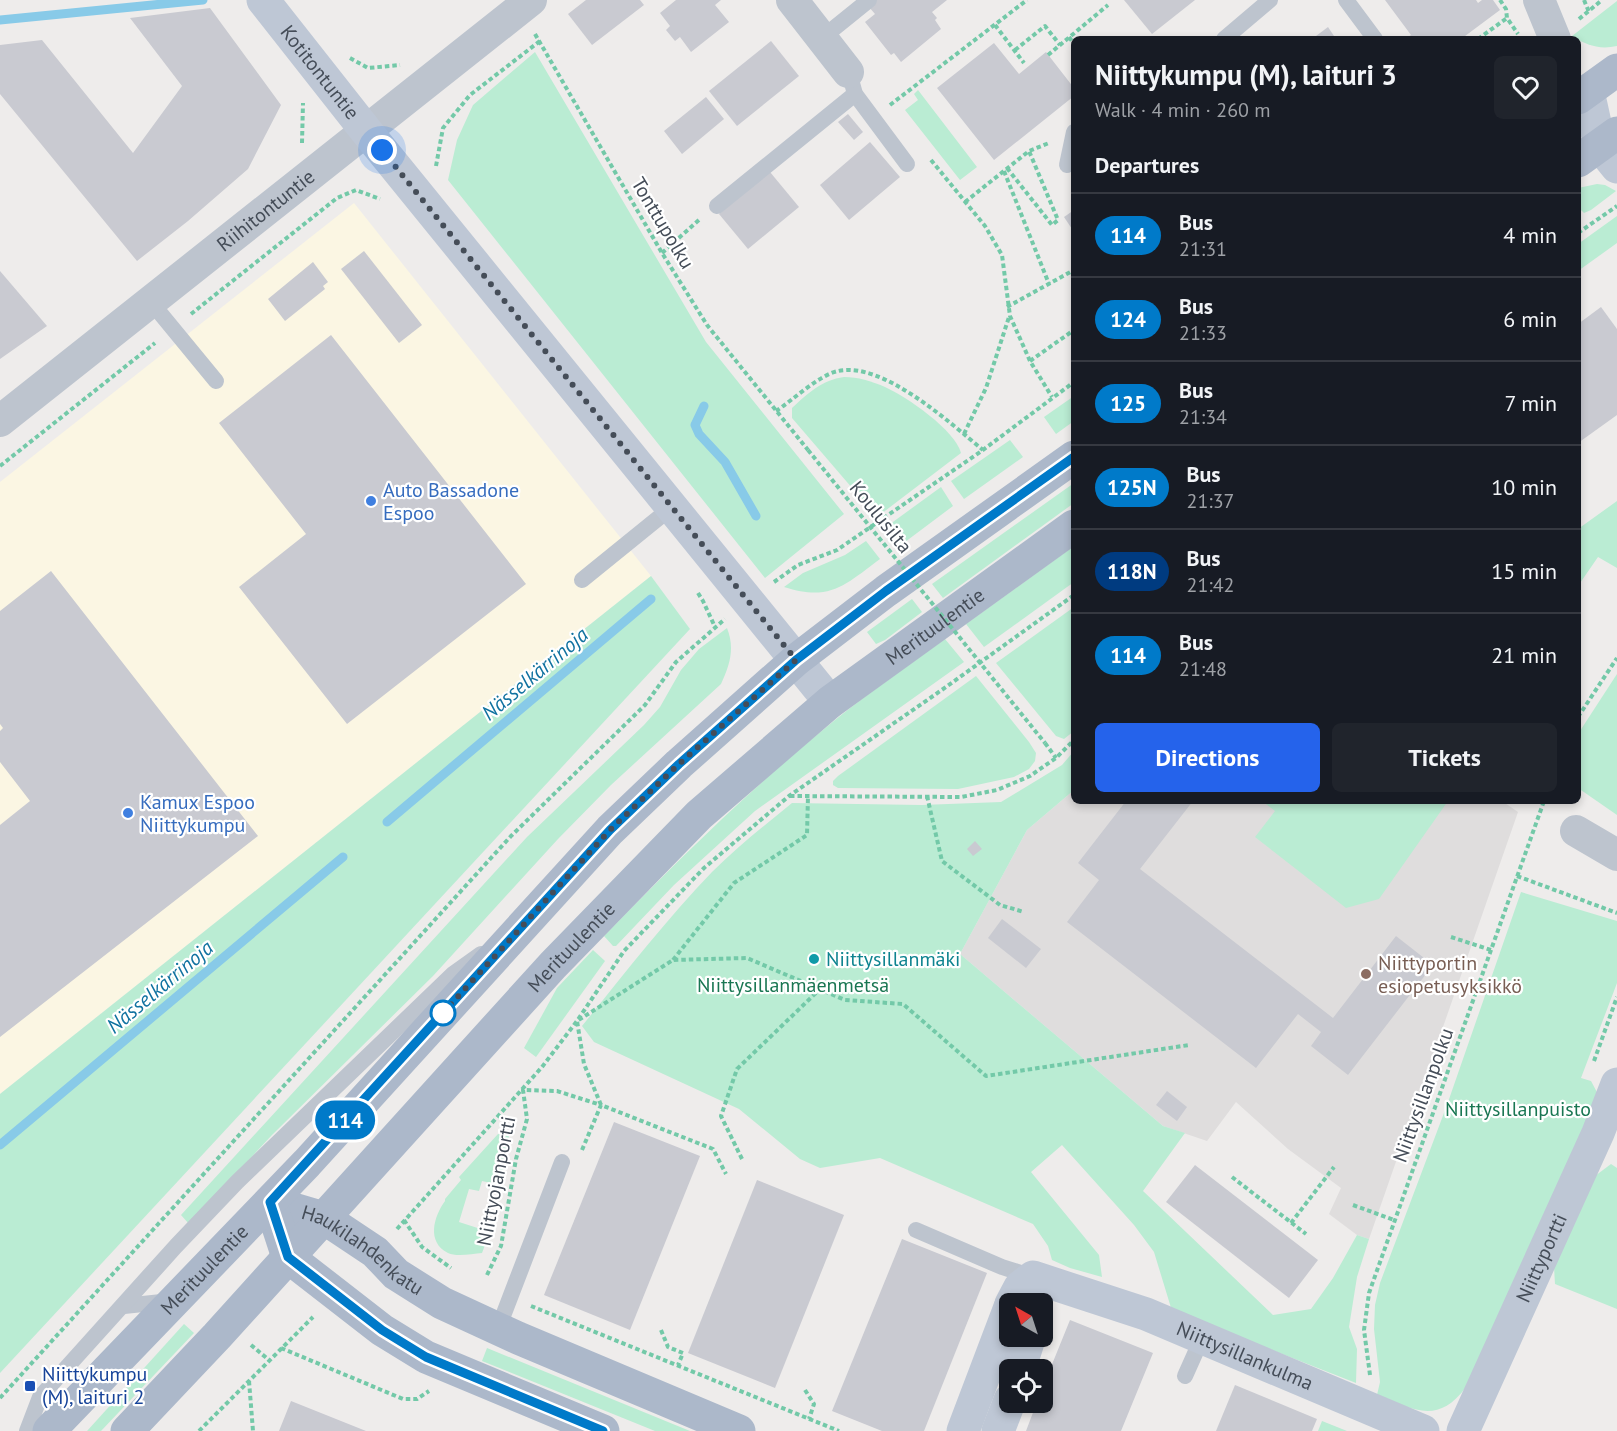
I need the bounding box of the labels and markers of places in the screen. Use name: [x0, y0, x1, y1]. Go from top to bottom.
place label: Auto Bassadone Espoo: [383, 477, 519, 526]
marker: Auto Bassadone Espoo: [364, 494, 378, 508]
place label: Kamux Espoo Niittykumpu: [140, 789, 255, 838]
marker: Kamux Espoo Niittykumpu: [121, 806, 135, 820]
place label: Niittysillanmäki: [826, 946, 960, 972]
place label: Niittyportin esiopetusyksikkö: [1378, 950, 1522, 999]
marker: Niittysillanmäki: [807, 952, 821, 966]
marker: Niittyportin esiopetusyksikkö: [1359, 967, 1373, 981]
unlabelled marker: [430, 1000, 456, 1026]
place label: Niittykumpu (M), laituri 2: [42, 1361, 147, 1410]
marker: Niittykumpu (M), laituri 2: [23, 1379, 37, 1393]

